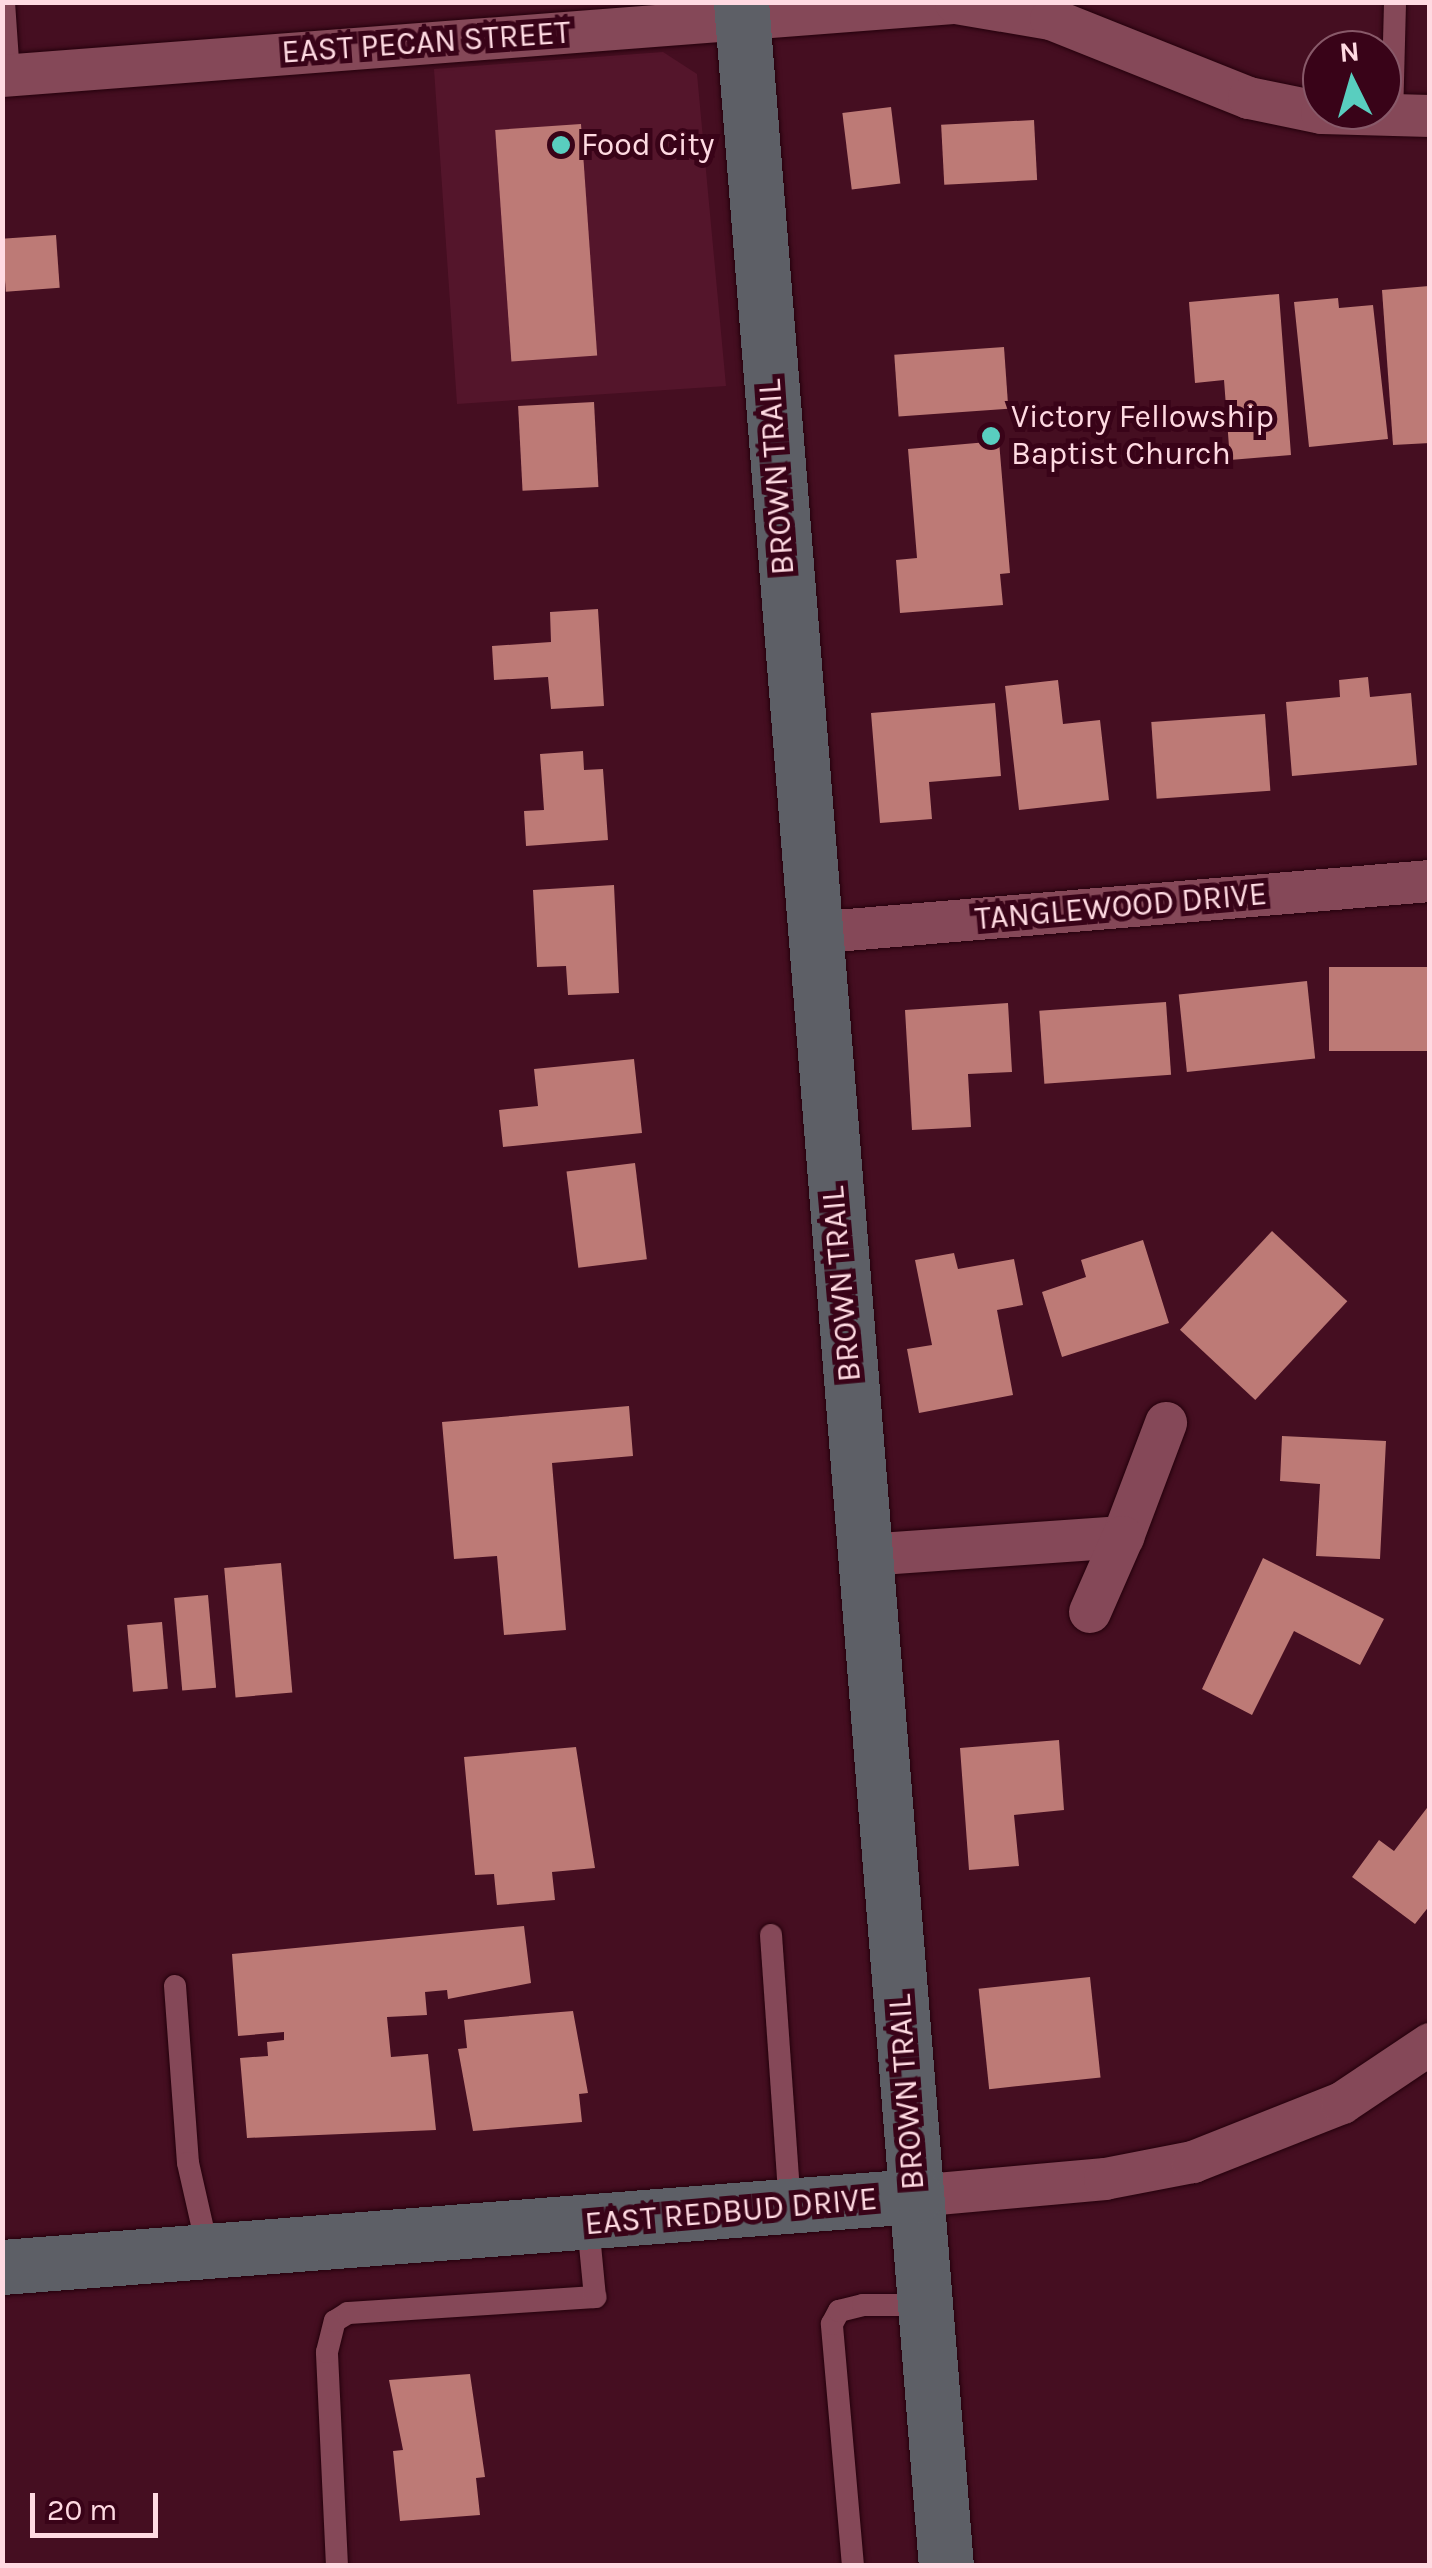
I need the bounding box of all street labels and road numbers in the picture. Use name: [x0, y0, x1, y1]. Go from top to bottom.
street label: EAST PECAN STREET: [280, 14, 572, 72]
street label: BROWN TRAIL: [751, 378, 803, 576]
street label: TANGLEWOOD DRIVE: [973, 875, 1269, 939]
street label: BROWN TRAIL: [814, 1185, 870, 1383]
street label: BROWN TRAIL: [881, 1993, 933, 2191]
street label: EAST REDBUD DRIVE: [583, 2180, 879, 2244]

